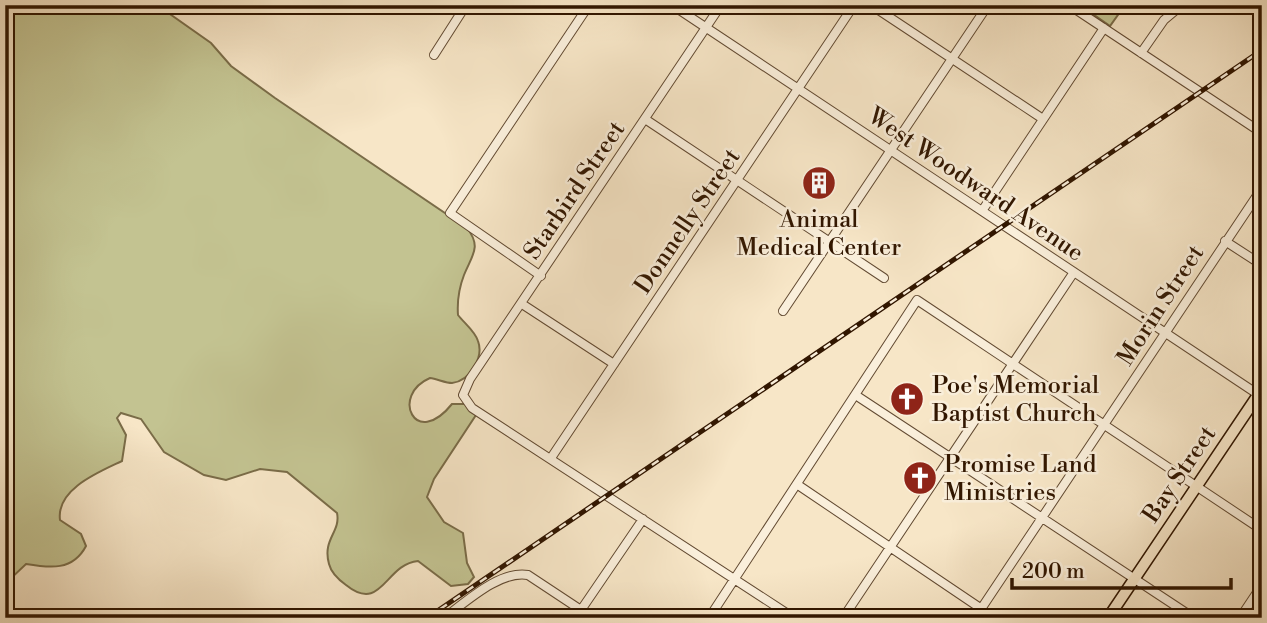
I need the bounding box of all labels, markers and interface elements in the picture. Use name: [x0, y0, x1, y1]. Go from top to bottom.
street label: West Woodward Avenue: [861, 101, 1089, 268]
street label: Starbird Street: [518, 115, 632, 265]
street label: Donnelly Street: [628, 143, 748, 300]
building icon: Animal Medical Center: [800, 164, 838, 202]
place label: Animal Medical Center: [737, 205, 901, 263]
street label: Morin Street: [1111, 239, 1211, 372]
place label: Poe's Memorial Baptist Church: [931, 371, 1099, 429]
church icon: Poe's Memorial Baptist Church: [888, 380, 926, 418]
street label: Bay Street: [1136, 420, 1223, 530]
place label: Promise Land Ministries: [944, 450, 1097, 508]
church icon: Promise Land Ministries: [901, 459, 939, 497]
scale bar: [1012, 546, 1230, 590]
text: 200 m: [1022, 559, 1085, 585]

